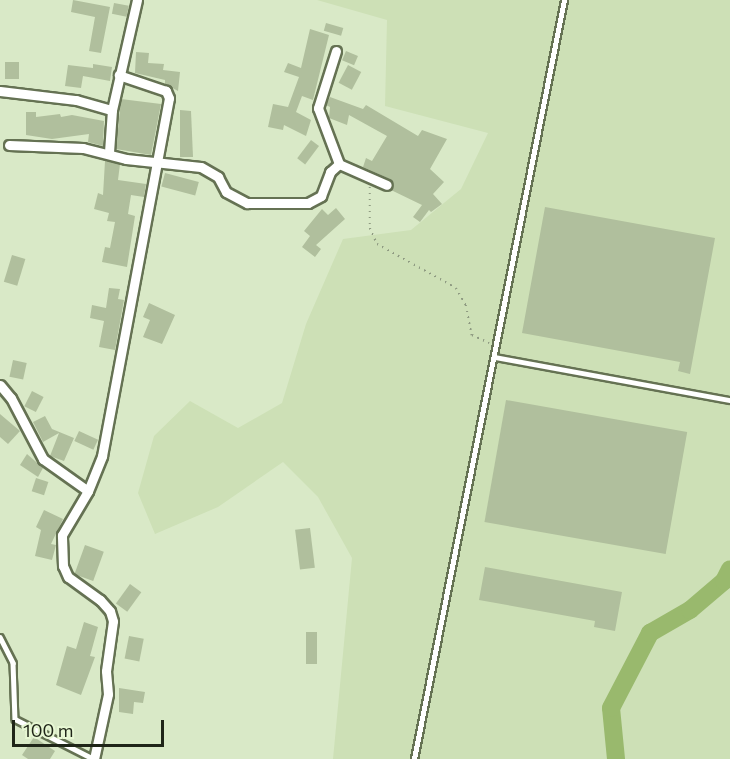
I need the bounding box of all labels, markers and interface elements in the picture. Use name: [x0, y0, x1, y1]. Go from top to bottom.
scale bar: [15, 708, 166, 746]
text: 100 m: [23, 719, 73, 741]

